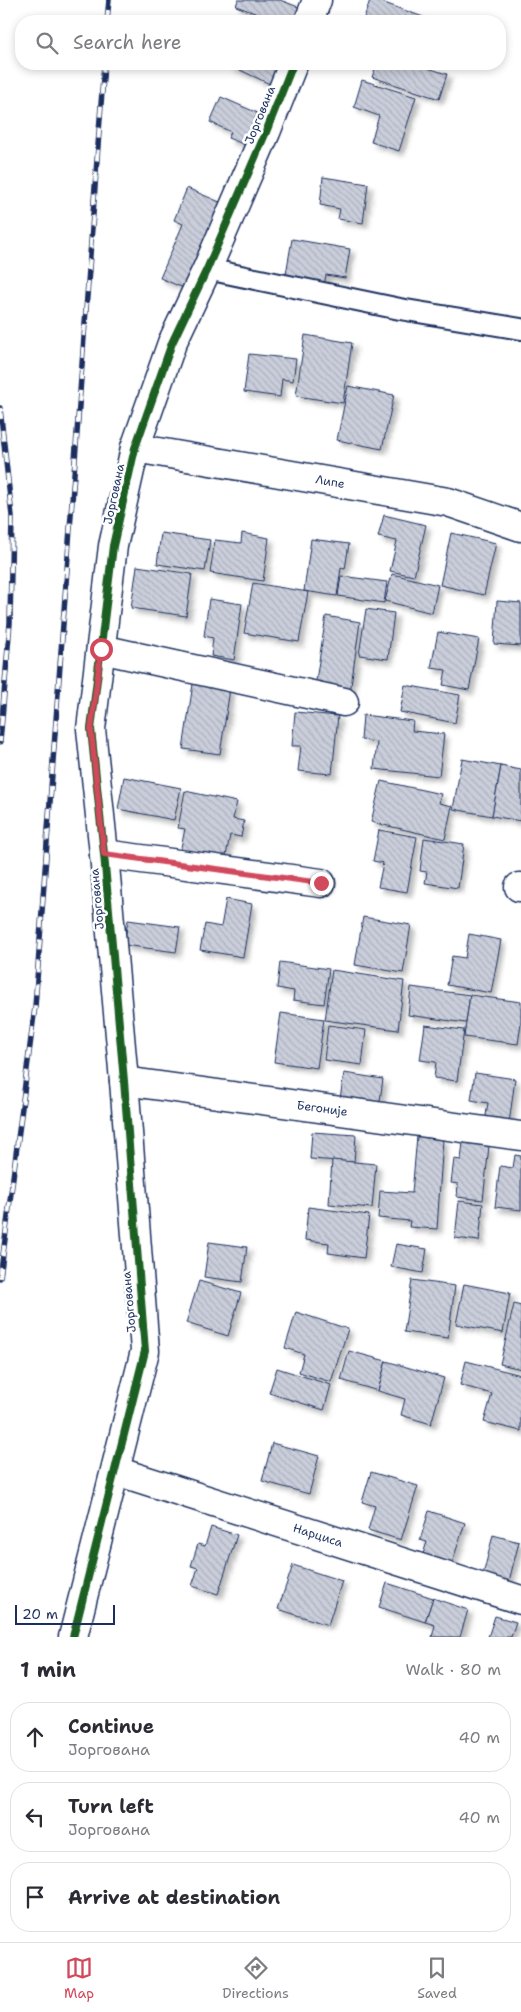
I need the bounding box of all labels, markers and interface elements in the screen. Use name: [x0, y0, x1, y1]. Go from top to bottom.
search box: [15, 15, 506, 70]
icon: search: [33, 29, 61, 57]
text: Search here: [73, 30, 182, 55]
street label: Јоргована: [241, 83, 279, 147]
street label: Јоргована: [100, 462, 128, 526]
street label: Липе: [314, 471, 346, 492]
route start: [90, 638, 113, 661]
street label: Јоргована: [86, 867, 108, 930]
route end: [310, 872, 333, 895]
street label: Бегоније: [296, 1097, 349, 1120]
street label: Јоргована: [118, 1270, 140, 1333]
street label: Нарциса: [291, 1520, 345, 1551]
scale bar: [15, 1602, 115, 1625]
text: 20 m: [22, 1605, 58, 1623]
text: 1 min: [20, 1656, 76, 1684]
text: Walk · 80 m: [406, 1659, 501, 1680]
text: Continue: [68, 1714, 154, 1739]
icon: ahead: [21, 1723, 49, 1751]
text: 40 m: [458, 1727, 500, 1748]
text: Јоргована: [68, 1739, 150, 1760]
text: Turn left: [68, 1794, 154, 1819]
icon: left: [21, 1803, 49, 1831]
text: 40 m: [458, 1807, 500, 1828]
text: Јоргована: [68, 1819, 150, 1840]
icon: arrive: [21, 1883, 49, 1911]
text: Arrive at destination: [68, 1885, 280, 1910]
tab: Map: [64, 1954, 94, 2002]
tab: Directions: [222, 1954, 289, 2002]
tab: Saved: [417, 1954, 457, 2002]

